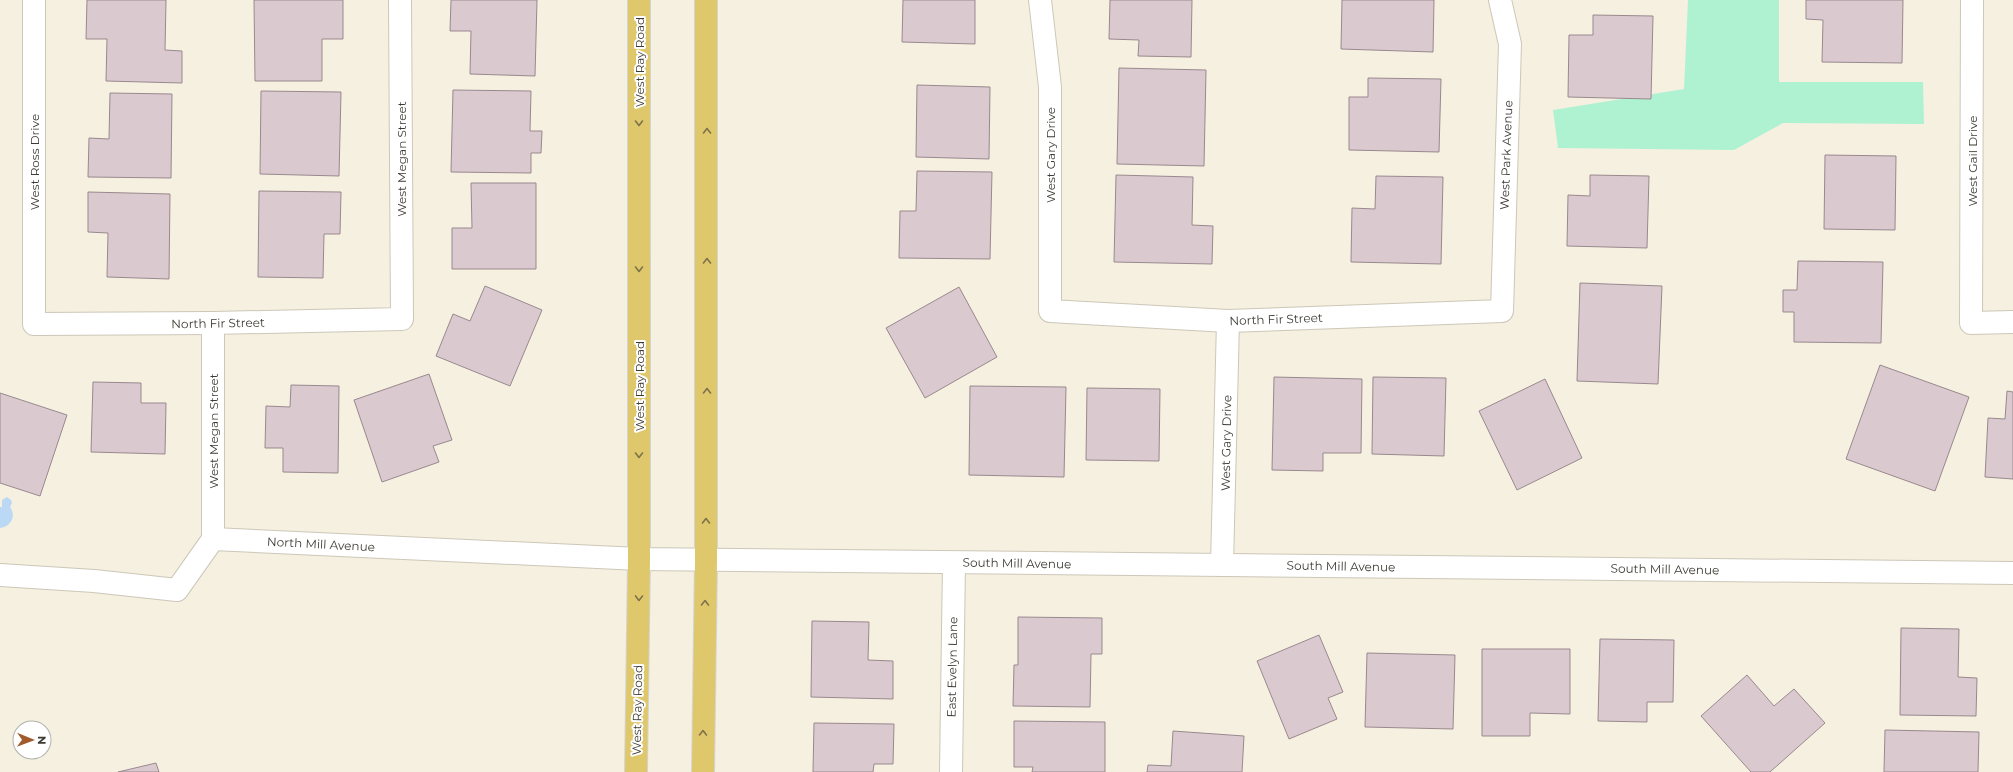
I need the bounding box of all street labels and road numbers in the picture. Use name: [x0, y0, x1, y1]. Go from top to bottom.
street label: West Ray Road: [632, 17, 647, 107]
street label: West Park Avenue: [1497, 100, 1515, 210]
street label: West Megan Street: [394, 101, 409, 217]
street label: West Gary Drive: [1043, 107, 1058, 203]
street label: West Ross Drive: [27, 114, 42, 210]
street label: West Gail Drive: [1965, 115, 1980, 207]
street label: North Fir Street: [1229, 310, 1323, 328]
street label: North Fir Street: [171, 315, 265, 331]
street label: West Ray Road: [632, 341, 647, 431]
street label: West Megan Street: [206, 373, 221, 489]
street label: West Gary Drive: [1218, 395, 1234, 491]
street label: North Mill Avenue: [267, 534, 375, 554]
street label: South Mill Avenue: [963, 555, 1071, 571]
street label: South Mill Avenue: [1287, 558, 1395, 574]
street label: South Mill Avenue: [1611, 561, 1719, 577]
street label: East Evelyn Lane: [944, 616, 960, 718]
street label: West Ray Road: [629, 665, 645, 755]

